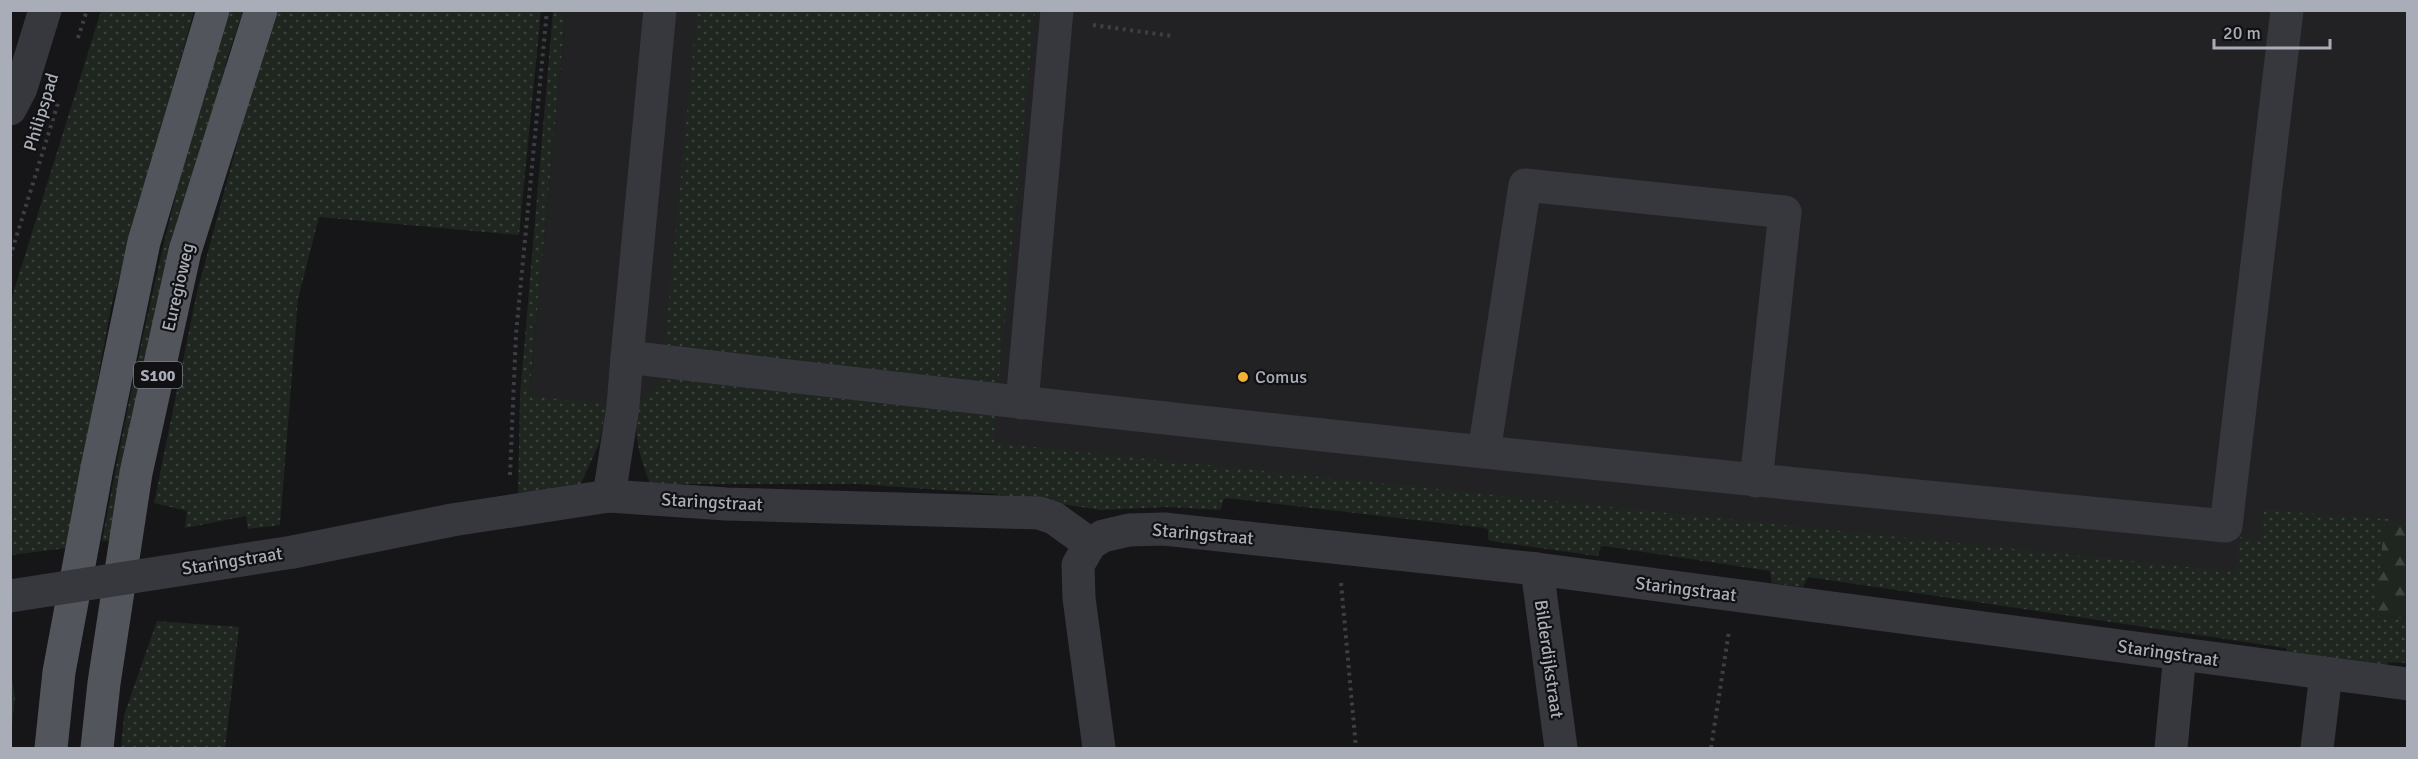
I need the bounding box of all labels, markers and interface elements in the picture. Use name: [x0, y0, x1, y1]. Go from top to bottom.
scale bar: [2214, 12, 2330, 50]
text: 20 m: [2223, 22, 2261, 44]
street label: Philipspad: [19, 70, 63, 154]
street label: Euregioweg: [157, 241, 199, 333]
road number: S100: [134, 362, 182, 388]
place label: Comus: [1255, 366, 1307, 388]
marker: Comus: [1236, 370, 1250, 384]
street label: Staringstraat: [661, 488, 763, 516]
street label: Staringstraat: [1151, 519, 1255, 549]
street label: Staringstraat: [180, 542, 284, 580]
street label: Staringstraat: [1634, 572, 1738, 606]
street label: Bilderdijkstraat: [1530, 598, 1568, 720]
street label: Staringstraat: [2116, 635, 2220, 671]

